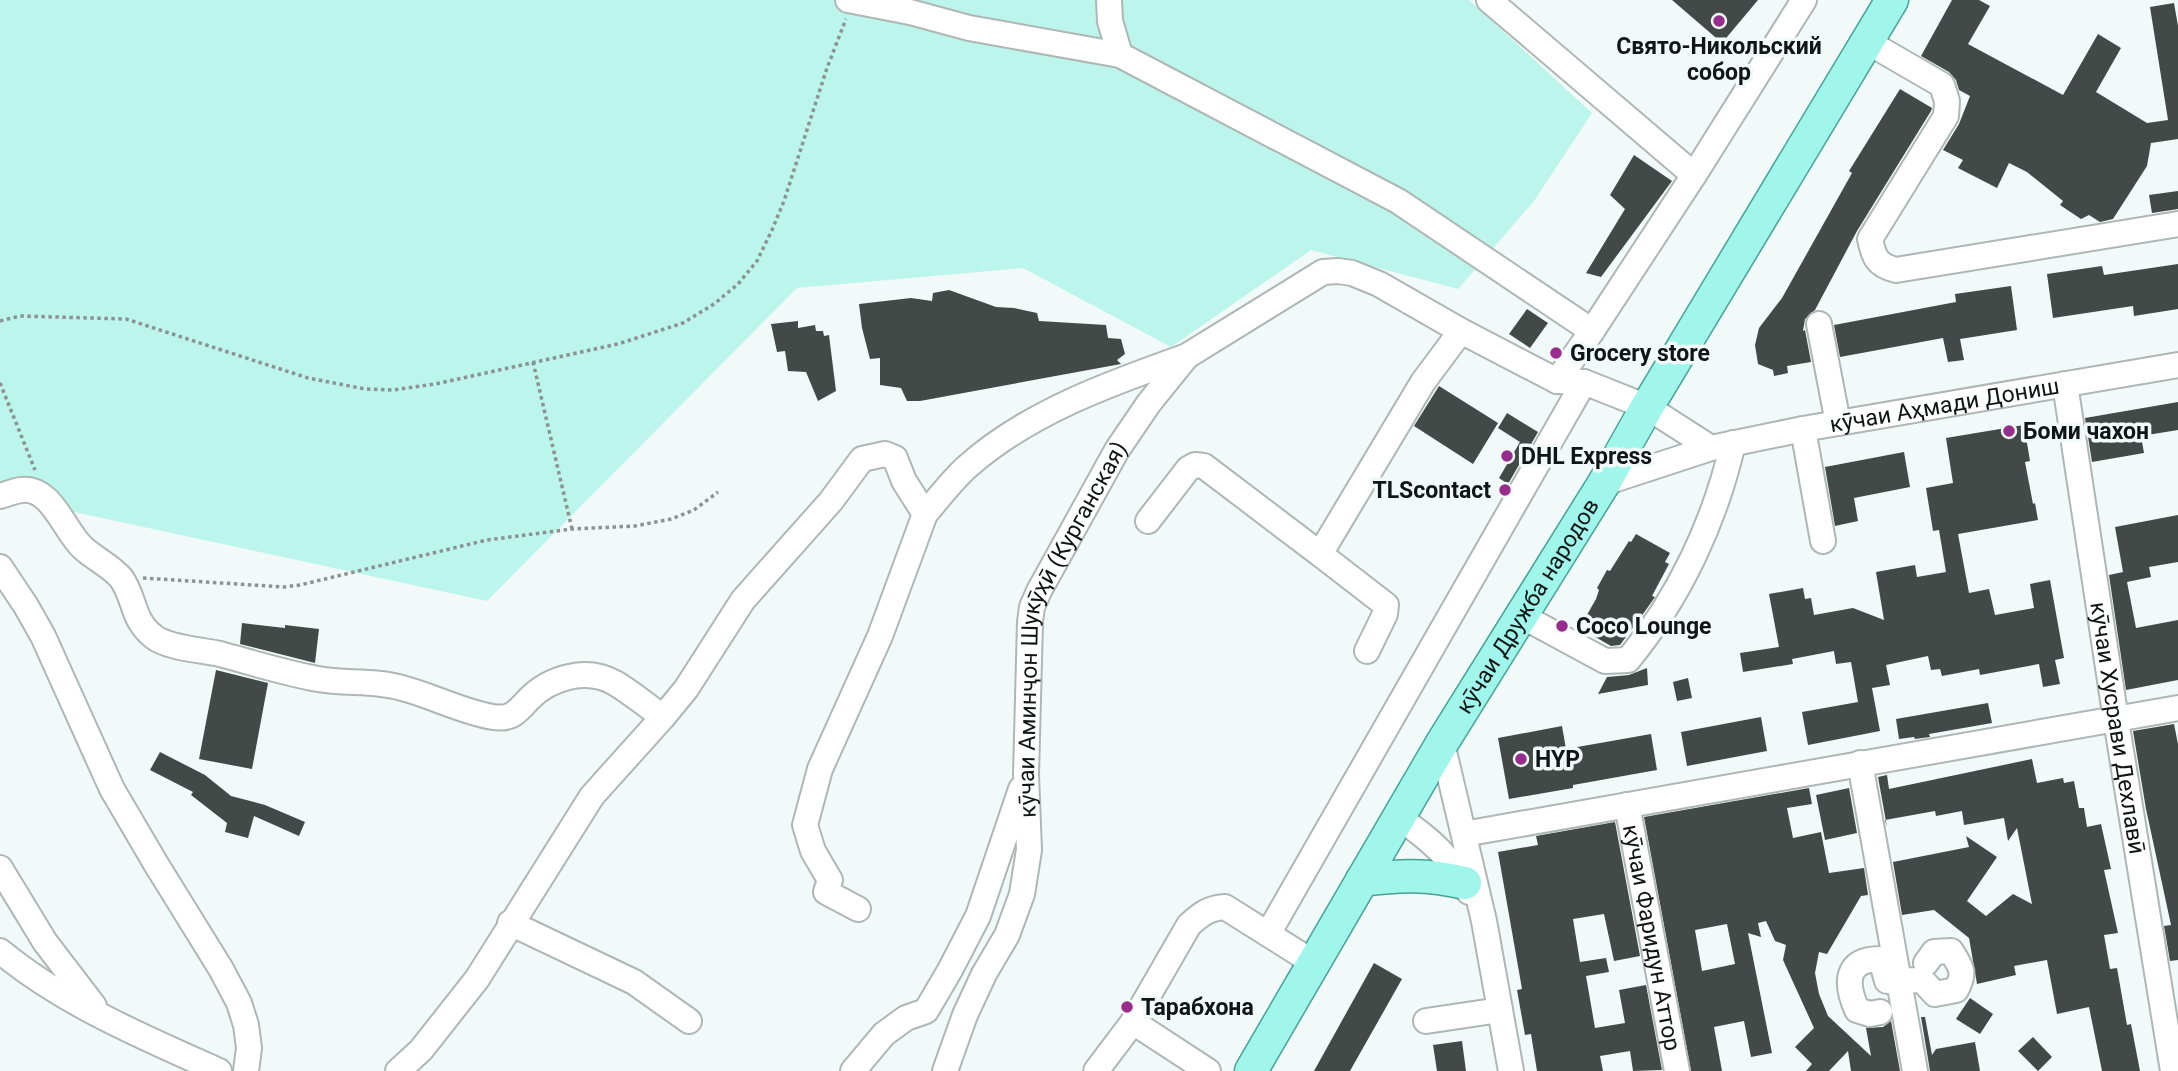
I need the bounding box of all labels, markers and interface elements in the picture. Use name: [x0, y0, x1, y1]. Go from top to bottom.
marker: Свято-Никольский собор: [1711, 13, 1727, 29]
place label: Свято-Никольский собор: [1616, 33, 1822, 86]
place label: Grocery store: [1570, 340, 1710, 367]
marker: Grocery store: [1548, 345, 1564, 361]
street label: кӯчаи Аҳмади Дониш: [1828, 372, 2061, 438]
place label: Боми чахон: [2023, 418, 2149, 445]
marker: Боми чахон: [2001, 423, 2017, 439]
street label: кӯчаи Аминҷон Шукӯҳӣ (Курганская): [1012, 436, 1132, 818]
place label: DHL Express: [1521, 443, 1652, 470]
marker: DHL Express: [1499, 448, 1515, 464]
place label: TLScontact: [1372, 477, 1491, 504]
marker: TLScontact: [1497, 482, 1513, 498]
street label: кӯчаи Дружба народов: [1450, 494, 1604, 718]
street label: кӯчаи Хусрави Дехлавӣ: [2085, 600, 2151, 856]
place label: Coco Lounge: [1576, 613, 1711, 640]
marker: Coco Lounge: [1554, 618, 1570, 634]
place label: HYP: [1535, 746, 1580, 773]
marker: HYP: [1513, 751, 1529, 767]
street label: кӯчаи Фаридун Аттор: [1617, 822, 1686, 1053]
place label: Тарабхона: [1141, 994, 1254, 1021]
marker: Тарабхона: [1119, 999, 1135, 1015]

